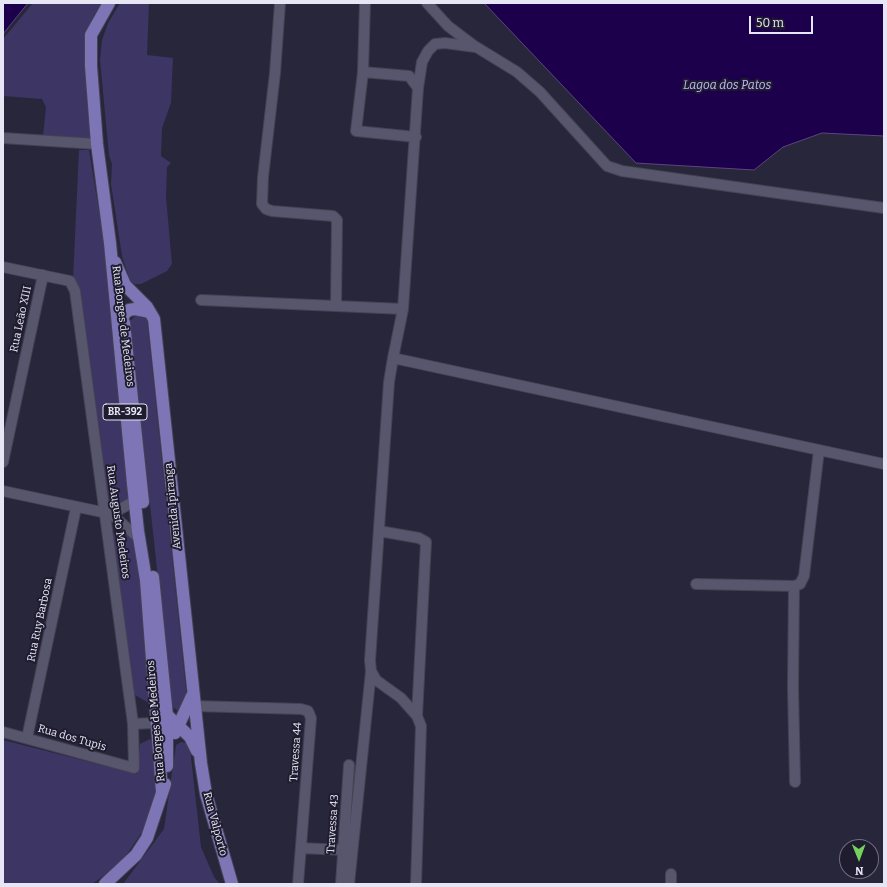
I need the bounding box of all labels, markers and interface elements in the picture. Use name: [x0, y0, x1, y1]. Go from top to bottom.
scale bar: [751, 8, 815, 34]
text: 50 m: [756, 16, 784, 30]
water label: Lagoa dos Patos: [683, 79, 771, 93]
street label: Rua Borges de Medeiros: [109, 265, 137, 387]
street label: Rua Leão XIII: [8, 285, 34, 353]
road number: BR-392: [103, 404, 147, 420]
street label: Avenida Ipiranga: [162, 462, 184, 550]
street label: Rua Augusto Medeiros: [103, 464, 133, 580]
street label: Rua Ruy Barbosa: [25, 577, 55, 663]
street label: Rua Borges de Medeiros: [144, 660, 168, 782]
street label: Rua dos Tupis: [36, 722, 108, 754]
street label: Travessa 44: [287, 722, 305, 782]
street label: Rua Valporto: [200, 790, 230, 858]
street label: Travessa 43: [324, 794, 342, 854]
north arrow: [839, 839, 879, 879]
text: N: [855, 864, 864, 877]

